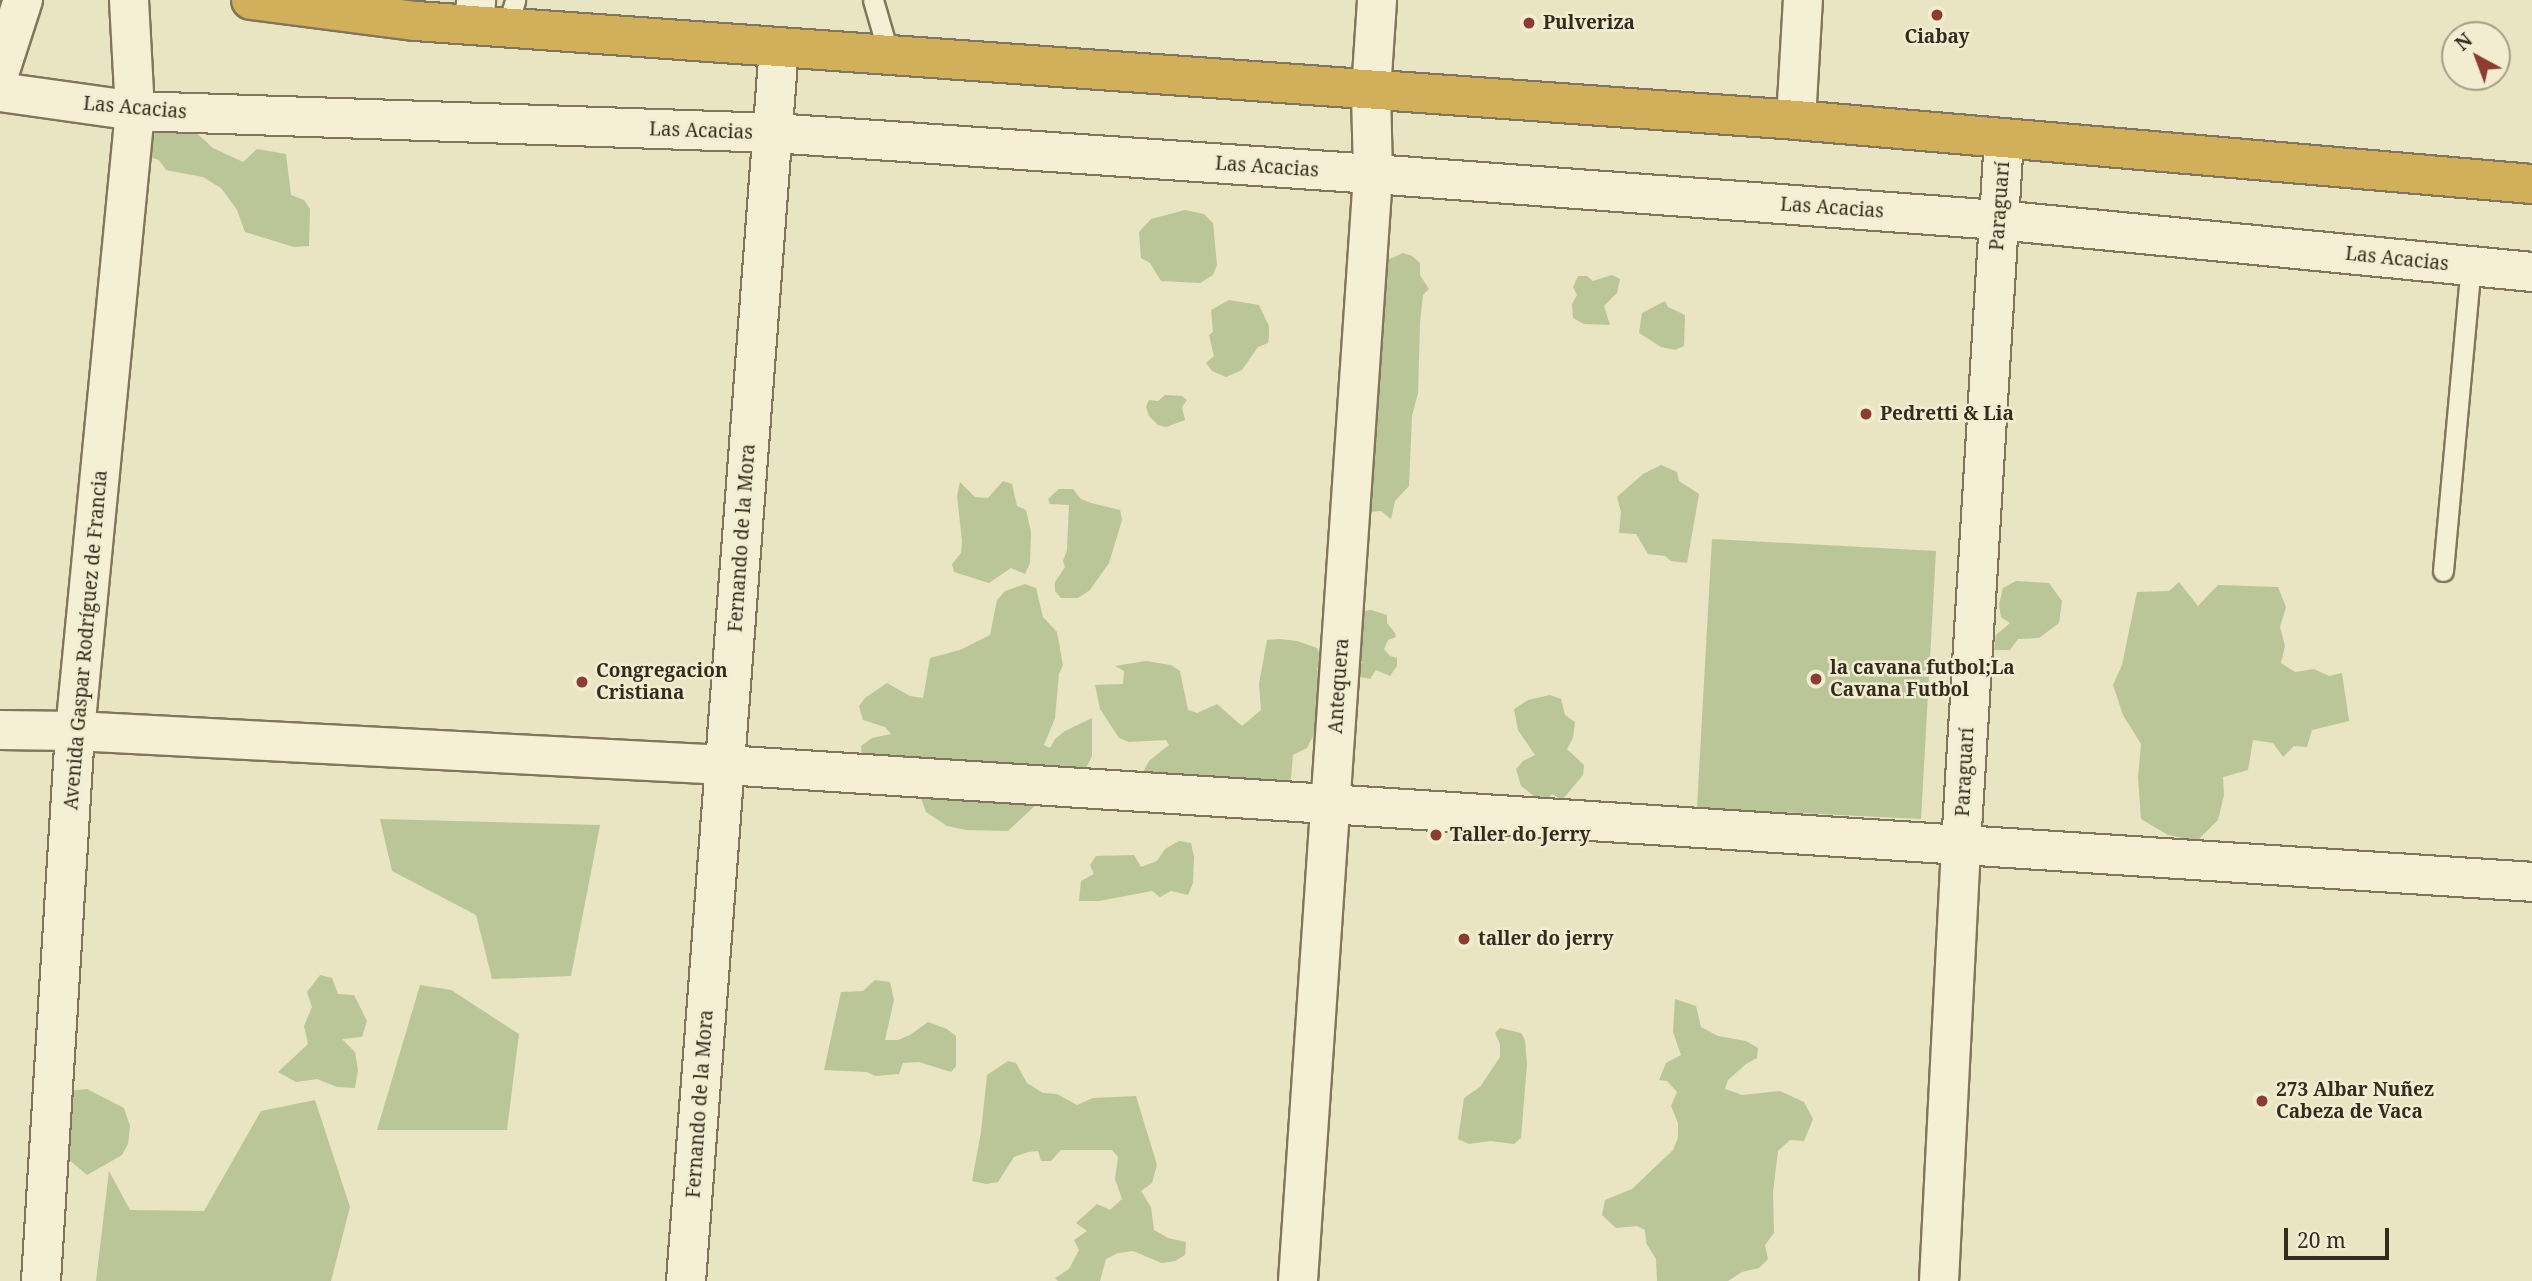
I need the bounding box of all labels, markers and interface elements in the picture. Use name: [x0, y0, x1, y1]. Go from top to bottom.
marker: Ciabay: [1929, 7, 1945, 23]
place label: Pulveriza: [1543, 12, 1635, 34]
marker: Pulveriza: [1521, 15, 1537, 31]
north arrow: [2441, 21, 2511, 91]
place label: Ciabay: [1904, 26, 1970, 48]
text: N: [2449, 27, 2478, 56]
street label: Las Acacias: [82, 92, 188, 124]
street label: Las Acacias: [649, 118, 753, 144]
street label: Las Acacias: [1214, 152, 1320, 182]
street label: Paraguarí: [1986, 161, 2014, 251]
street label: Las Acacias: [1779, 193, 1885, 223]
street label: Las Acacias: [2344, 242, 2450, 276]
place label: Pedretti & Lia: [1880, 403, 2014, 425]
marker: Pedretti & Lia: [1858, 406, 1874, 422]
street label: Fernando de la Mora: [724, 443, 760, 633]
street label: Avenida Gaspar Rodríguez de Francia: [60, 469, 112, 811]
street label: Antequera: [1324, 637, 1354, 735]
place label: la cavana futbol;La Cavana Futbol: [1830, 657, 2015, 701]
place label: Congregacion Cristiana: [596, 660, 728, 704]
marker: la cavana futbol;La Cavana Futbol: [1808, 671, 1824, 687]
marker: Congregacion Cristiana: [574, 674, 590, 690]
street label: Paraguarí: [1951, 727, 1979, 817]
place label: Taller do Jerry: [1450, 824, 1591, 846]
marker: Taller do Jerry: [1428, 827, 1444, 843]
place label: taller do jerry: [1478, 928, 1613, 950]
marker: taller do jerry: [1456, 931, 1472, 947]
street label: Fernando de la Mora: [682, 1009, 718, 1199]
place label: 273 Albar Nuñez Cabeza de Vaca: [2276, 1079, 2434, 1123]
marker: 273 Albar Nuñez Cabeza de Vaca: [2254, 1093, 2270, 1109]
scale bar: [2287, 1214, 2392, 1258]
text: 20 m: [2297, 1226, 2346, 1254]

